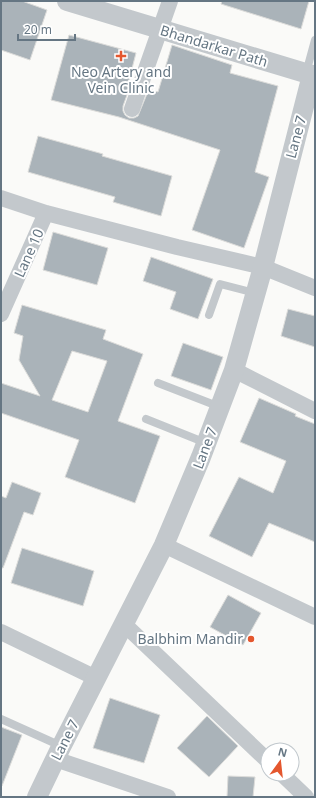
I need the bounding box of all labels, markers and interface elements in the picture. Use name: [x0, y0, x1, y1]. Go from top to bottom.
scale bar: [18, 16, 75, 42]
street label: Bhandarkar Path: [158, 20, 270, 71]
text: 20 m: [24, 21, 52, 38]
marker: Neo Artery and Vein Clinic: [115, 50, 127, 62]
place label: Neo Artery and Vein Clinic: [71, 62, 171, 97]
street label: Lane 7: [281, 113, 310, 160]
street label: Lane 10: [9, 225, 48, 280]
street label: Lane 7: [188, 424, 221, 471]
place label: Balbhim Mandir: [138, 629, 243, 648]
marker: Balbhim Mandir: [246, 634, 256, 644]
street label: Lane 7: [46, 716, 83, 763]
north arrow: [260, 742, 300, 782]
text: N: [276, 743, 289, 760]

